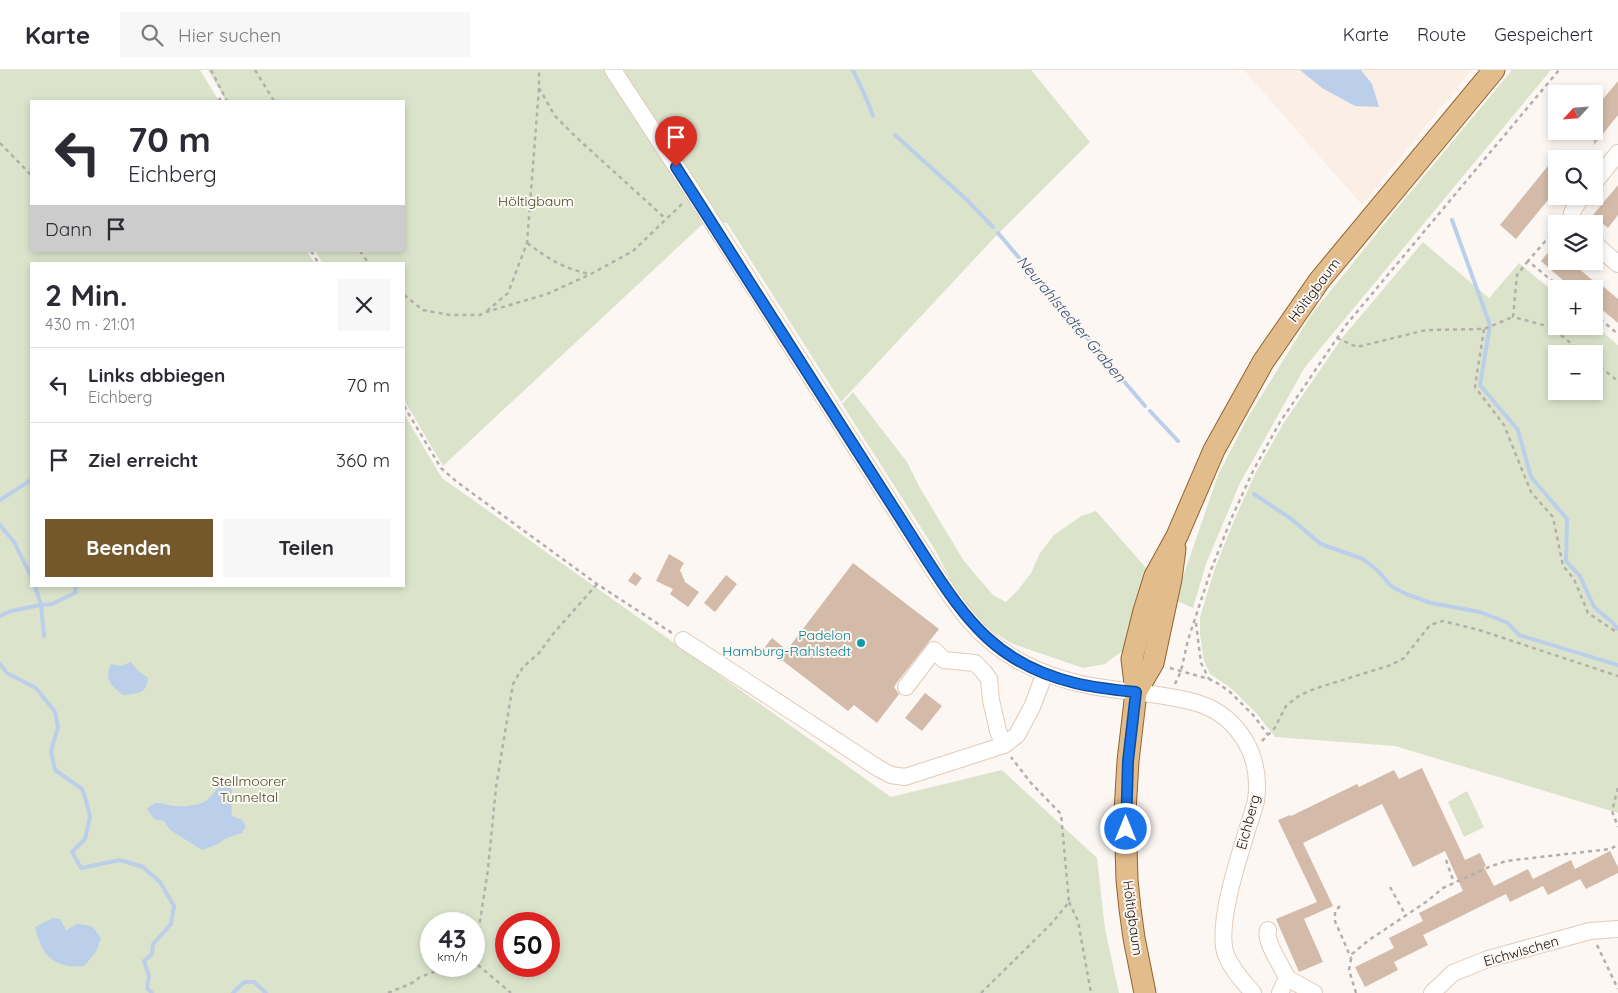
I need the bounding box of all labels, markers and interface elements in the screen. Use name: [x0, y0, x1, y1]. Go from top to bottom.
search box: [120, 12, 470, 57]
text: Karte: [25, 20, 90, 50]
icon: search: [138, 21, 166, 49]
text: Hier suchen: [178, 23, 281, 47]
text: Karte: [1343, 23, 1389, 46]
text: Route: [1417, 23, 1466, 46]
text: Gespeichert: [1494, 23, 1593, 46]
north arrow: [1548, 85, 1602, 140]
map controls: [1548, 85, 1603, 400]
pin: [655, 116, 697, 167]
text: 70 m: [128, 117, 211, 161]
icon: left: [45, 120, 110, 185]
icon: arrive: [662, 123, 690, 151]
button: search: [1548, 150, 1603, 205]
text: Eichberg: [128, 160, 217, 188]
park label: Höltigbaum: [498, 192, 574, 210]
icon: arrive: [102, 215, 130, 243]
button: layers: [1548, 215, 1603, 270]
text: Dann: [45, 217, 92, 241]
water label: Neurahlstedter Graben: [1013, 252, 1130, 386]
street label: Höltigbaum: [1284, 254, 1344, 326]
text: 2 Min.: [45, 276, 127, 314]
button: close: [338, 279, 390, 331]
button: +: [1548, 280, 1603, 335]
text: 430 m · 21:01: [45, 314, 135, 334]
button: −: [1548, 345, 1603, 400]
text: Links abbiegen: [88, 363, 225, 387]
icon: left: [45, 371, 73, 399]
text: 70 m: [346, 373, 390, 397]
text: Eichberg: [88, 387, 153, 407]
icon: arrive: [45, 446, 73, 474]
text: Ziel erreicht: [88, 448, 198, 472]
text: 360 m: [336, 448, 390, 472]
button: Beenden: [45, 519, 213, 577]
button: Teilen: [223, 519, 390, 577]
place label: Padelon Hamburg-Rahlstedt: [722, 626, 851, 660]
marker: Padelon Hamburg-Rahlstedt: [855, 637, 867, 649]
park label: Stellmoorer Tunneltal: [212, 772, 287, 806]
street label: Eichberg: [1232, 792, 1264, 852]
position arrow: [1099, 802, 1151, 854]
street label: Höltigbaum: [1119, 879, 1147, 957]
speed limit sign: 50: [495, 912, 560, 977]
text: 43: [438, 923, 467, 954]
street label: Eichwischen: [1481, 932, 1561, 970]
text: km/h: [437, 949, 468, 964]

